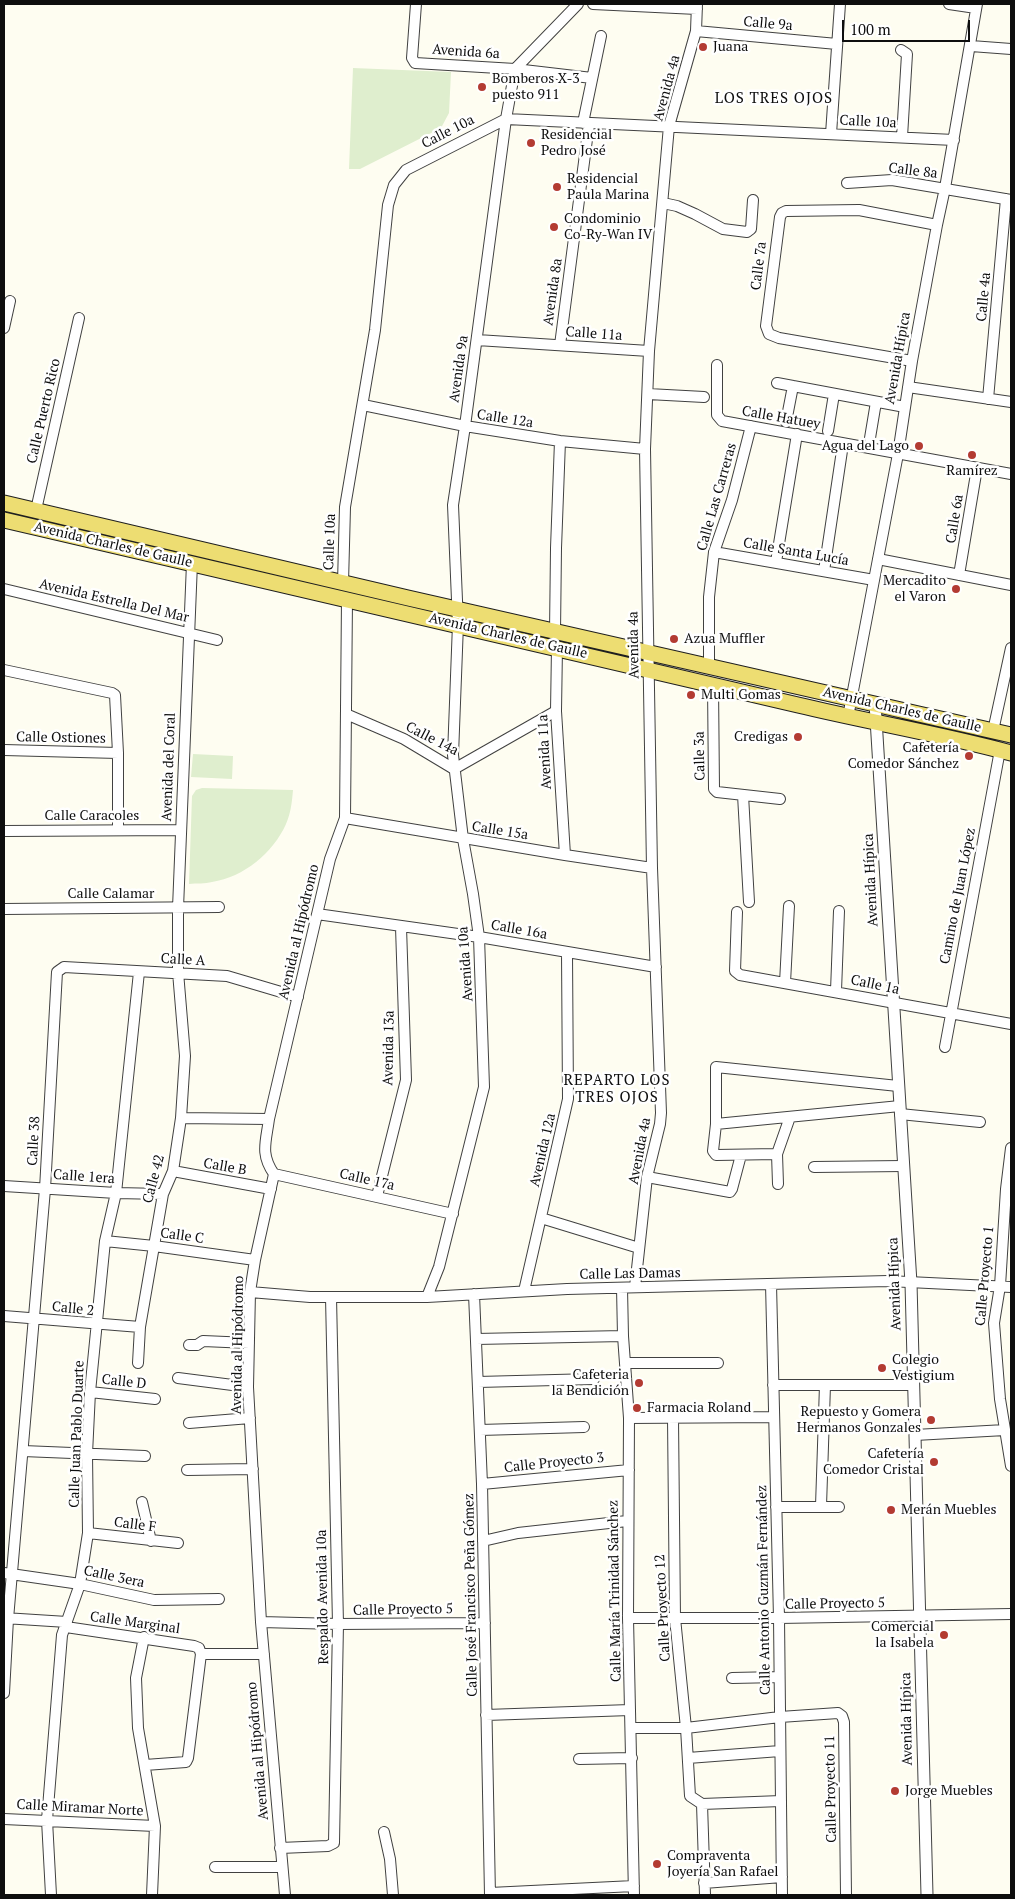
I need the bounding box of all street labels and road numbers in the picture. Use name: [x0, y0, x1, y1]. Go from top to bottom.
street label: Calle 9a: [743, 13, 793, 35]
street label: Avenida 6a: [432, 41, 500, 63]
street label: Avenida 4a: [650, 53, 684, 123]
street label: Calle 10a: [419, 112, 477, 152]
street label: Calle 10a: [839, 112, 897, 132]
street label: Calle 8a: [887, 160, 939, 182]
street label: Calle 7a: [748, 241, 770, 291]
street label: Avenida 8a: [540, 257, 566, 327]
street label: Calle 4a: [973, 272, 995, 322]
street label: Avenida Hípica: [882, 311, 914, 405]
street label: Calle 11a: [565, 324, 623, 344]
street label: Avenida 9a: [446, 334, 472, 404]
street label: Calle Puerto Rico: [24, 357, 64, 465]
street label: Calle Hatuey: [740, 403, 822, 433]
street label: Calle 12a: [476, 406, 534, 432]
street label: Calle Las Carreras: [694, 441, 740, 553]
street label: Calle 6a: [943, 493, 967, 545]
street label: Calle 10a: [321, 513, 339, 571]
street label: Avenida Charles de Gaulle: [32, 519, 194, 571]
street label: Calle Santa Lucía: [742, 534, 850, 570]
street label: Avenida Estrella Del Mar: [38, 576, 190, 626]
street label: Avenida Charles de Gaulle: [427, 610, 589, 662]
street label: Avenida 4a: [625, 611, 643, 679]
street label: Avenida Charles de Gaulle: [821, 684, 983, 736]
street label: Avenida del Coral: [159, 712, 179, 822]
street label: Avenida 11a: [535, 714, 555, 790]
street label: Calle 14a: [403, 719, 461, 759]
street label: Calle Ostiones: [16, 729, 106, 747]
street label: Calle 3a: [691, 731, 709, 781]
street label: Calle Caracoles: [45, 808, 139, 824]
street label: Calle 15a: [471, 818, 529, 844]
street label: Camino de Juan López: [937, 826, 979, 966]
street label: Avenida Hípica: [860, 833, 882, 927]
street label: Avenida al Hipódromo: [275, 863, 323, 1001]
street label: Calle Calamar: [68, 886, 154, 902]
street label: Calle 16a: [489, 917, 549, 943]
street label: Avenida 10a: [455, 926, 477, 1002]
street label: Calle A: [160, 950, 206, 970]
street label: Calle 1a: [849, 972, 901, 998]
street label: Avenida 13a: [380, 1010, 398, 1086]
street label: Avenida 12a: [526, 1111, 560, 1189]
street label: Calle 38: [24, 1116, 44, 1166]
street label: Avenida 4a: [625, 1116, 655, 1186]
street label: Calle 42: [139, 1153, 169, 1205]
street label: Calle B: [202, 1155, 248, 1179]
street label: Calle 17a: [338, 1165, 396, 1195]
street label: Calle 1era: [53, 1166, 115, 1188]
street label: Calle C: [159, 1225, 205, 1247]
street label: Calle Proyecto 1: [972, 1225, 998, 1327]
street label: Avenida Hípica: [885, 1237, 905, 1331]
street label: Calle Las Damas: [579, 1265, 681, 1283]
street label: Avenida al Hipódromo: [228, 1276, 248, 1414]
street label: Calle 2: [51, 1298, 95, 1320]
street label: Calle Juan Pablo Duarte: [66, 1360, 88, 1508]
street label: Calle D: [101, 1371, 147, 1393]
street label: Calle Proyecto 3: [503, 1449, 605, 1477]
street label: Calle Antonio Guzmán Fernández: [754, 1485, 774, 1695]
street label: Calle José Francisco Peña Gómez: [461, 1493, 481, 1697]
street label: Calle María Trinidad Sánchez: [605, 1500, 625, 1682]
street label: Calle F: [113, 1514, 157, 1536]
street label: Respaldo Avenida 10a: [313, 1529, 333, 1665]
street label: Calle Proyecto 12: [652, 1554, 674, 1662]
street label: Calle 3era: [82, 1562, 146, 1592]
street label: Calle Proyecto 5: [785, 1595, 885, 1613]
street label: Calle Proyecto 5: [353, 1601, 453, 1619]
street label: Calle Marginal: [89, 1608, 181, 1638]
street label: Avenida Hípica: [898, 1672, 916, 1766]
street label: Avenida al Hipódromo: [244, 1681, 272, 1821]
street label: Calle Proyecto 11: [822, 1735, 840, 1843]
street label: Calle Miramar Norte: [16, 1796, 144, 1820]

